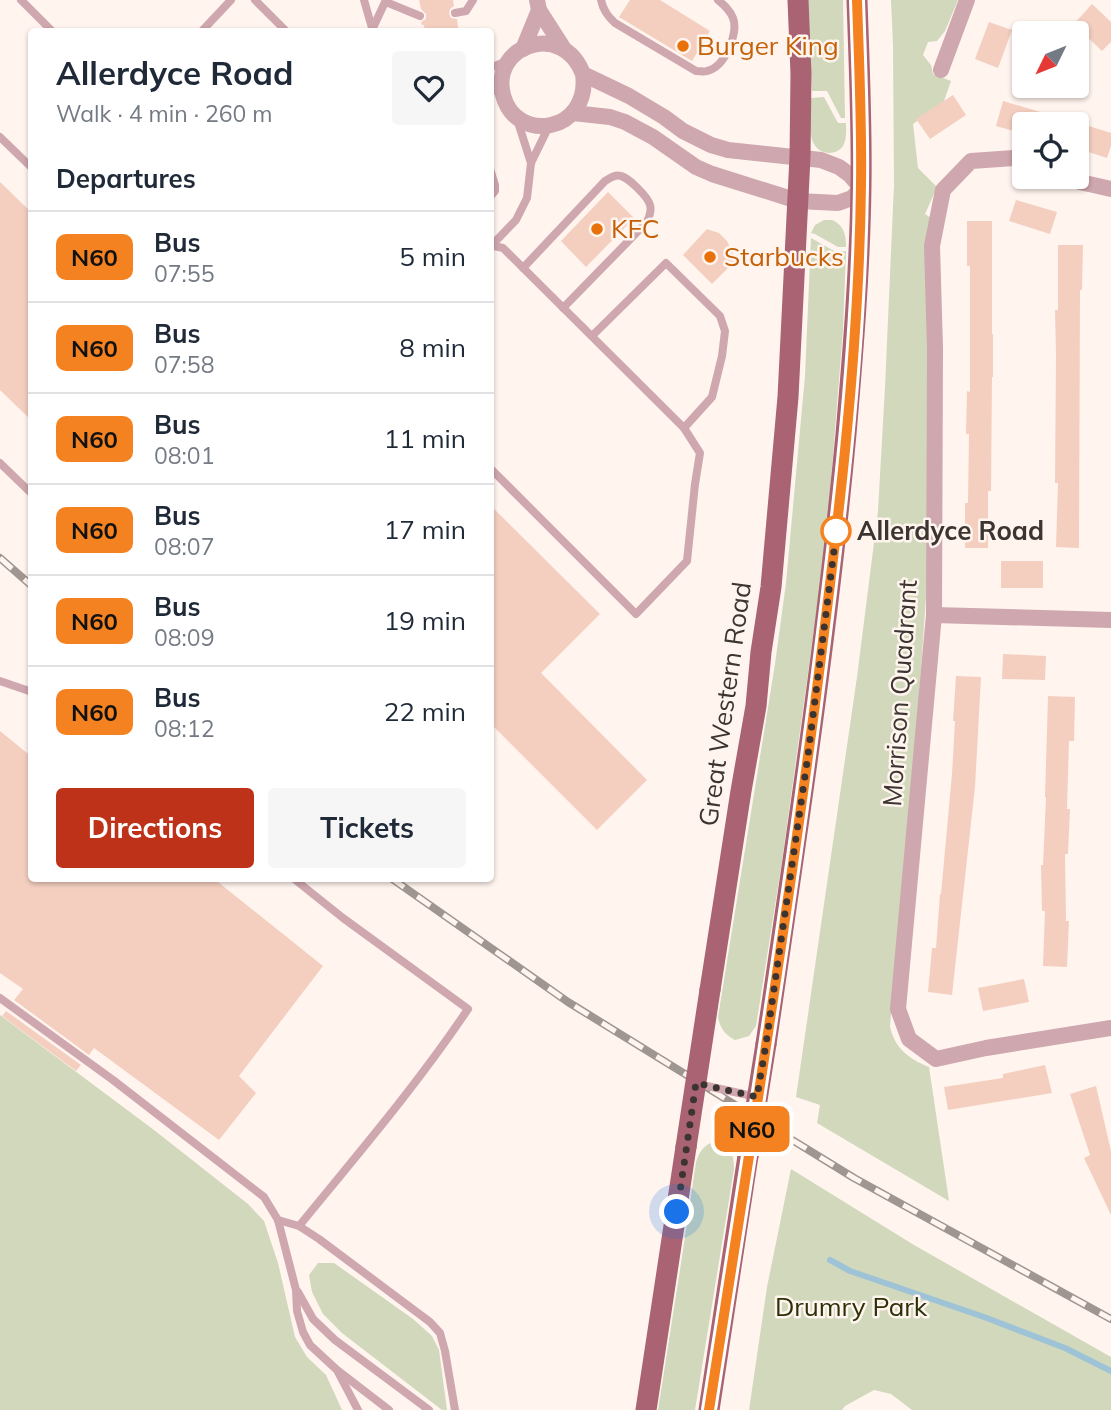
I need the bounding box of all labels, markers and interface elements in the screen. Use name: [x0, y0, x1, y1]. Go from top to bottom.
north arrow: [1012, 21, 1088, 98]
map controls: [1012, 21, 1089, 189]
place label: Burger King: [697, 29, 839, 62]
marker: Burger King: [675, 38, 691, 54]
button: heart: [392, 51, 466, 125]
text: Allerdyce Road: [56, 52, 293, 93]
text: Walk · 4 min · 260 m: [56, 99, 273, 128]
button: locate: [1012, 112, 1089, 189]
text: Departures: [56, 162, 196, 195]
place label: KFC: [611, 212, 659, 245]
marker: KFC: [589, 221, 605, 237]
text: Bus: [154, 226, 200, 259]
text: 5 min: [399, 240, 466, 273]
place label: Starbucks: [724, 240, 844, 273]
text: N60: [71, 242, 118, 272]
marker: Starbucks: [702, 249, 718, 265]
text: 07:55: [154, 259, 214, 288]
text: Bus: [154, 317, 200, 350]
text: 8 min: [399, 331, 466, 364]
text: N60: [71, 333, 118, 363]
text: 07:58: [154, 350, 214, 379]
text: Bus: [154, 408, 200, 441]
text: 11 min: [384, 422, 466, 455]
text: N60: [71, 424, 118, 454]
text: 08:01: [154, 441, 214, 470]
text: Bus: [154, 499, 200, 532]
text: 17 min: [384, 513, 466, 546]
place label: Allerdyce Road: [857, 514, 1044, 547]
text: N60: [71, 515, 118, 545]
marker: Allerdyce Road: [821, 516, 851, 546]
text: 08:07: [154, 532, 214, 561]
street label: Morrison Quadrant: [875, 578, 924, 808]
street label: Great Western Road: [691, 580, 758, 828]
text: Bus: [154, 590, 200, 623]
text: 19 min: [384, 604, 466, 637]
text: N60: [71, 606, 118, 636]
text: 08:09: [154, 623, 214, 652]
text: Bus: [154, 681, 200, 714]
text: 22 min: [384, 695, 466, 728]
text: N60: [71, 697, 118, 727]
text: 08:12: [154, 714, 214, 743]
button: Directions: [56, 788, 254, 868]
button: Tickets: [268, 788, 466, 868]
line badge: N60: [712, 1106, 792, 1152]
text: N60: [729, 1114, 775, 1144]
your location: [659, 1194, 694, 1229]
park label: Drumry Park: [775, 1290, 928, 1323]

